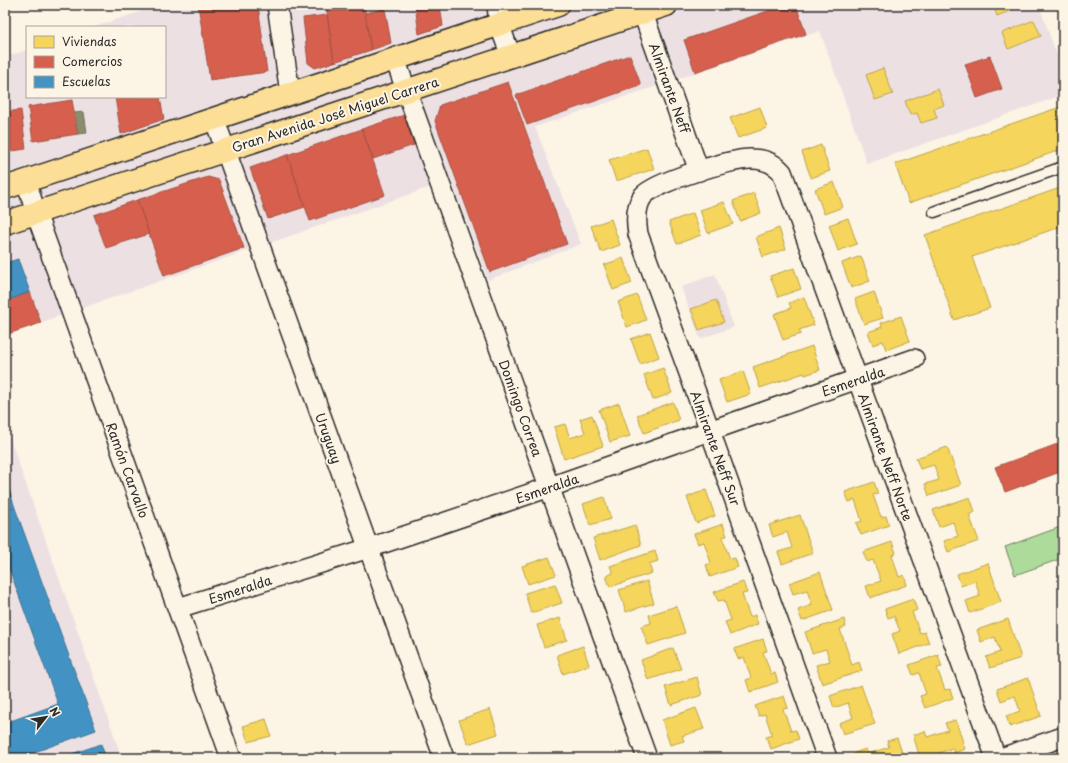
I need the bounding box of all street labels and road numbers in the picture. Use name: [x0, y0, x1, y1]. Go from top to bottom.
street label: Almirante Neff: [645, 40, 695, 137]
street label: Gran Avenida José Miguel Carrera: [229, 71, 441, 157]
street label: Domingo Correa: [495, 357, 548, 460]
street label: Esmeralda: [819, 361, 887, 401]
street label: Almirante Neff Sur: [686, 388, 746, 508]
street label: Almirante Neff Norte: [854, 390, 918, 524]
street label: Uruguay: [311, 410, 347, 466]
street label: Ramón Carvallo: [102, 420, 154, 520]
street label: Esmeralda: [513, 468, 581, 508]
street label: Esmeralda: [206, 570, 274, 608]

